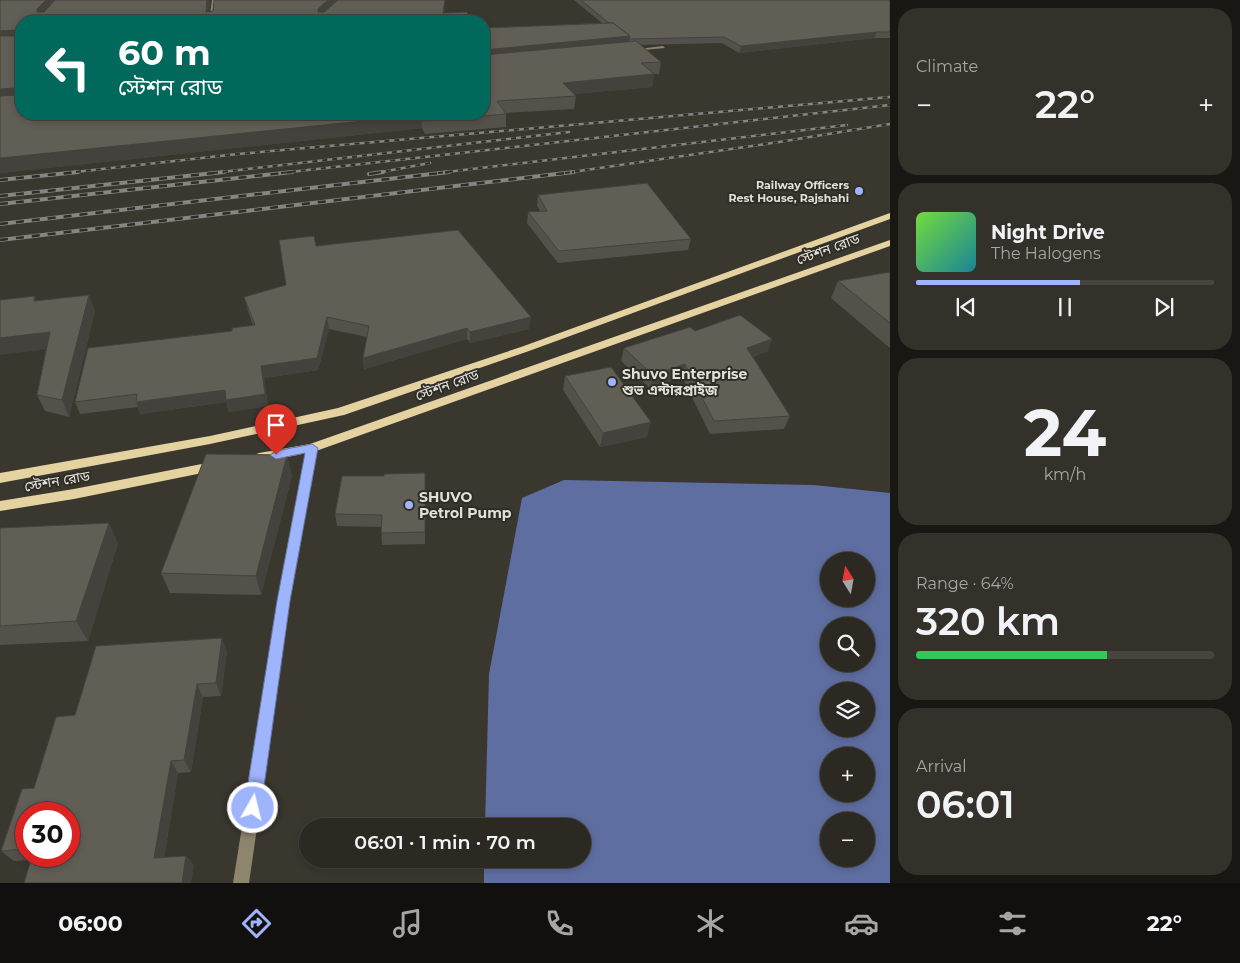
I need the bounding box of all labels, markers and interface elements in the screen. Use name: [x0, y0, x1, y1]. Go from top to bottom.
text: 60 m: [118, 31, 211, 74]
icon: left: [35, 35, 100, 100]
text: Climate: [916, 57, 978, 76]
text: স্টেশন রোড: [118, 74, 222, 101]
text: 22°: [1035, 81, 1095, 128]
text: −: [916, 88, 932, 122]
text: +: [1198, 88, 1214, 122]
place label: Railway Officers Rest House, Rajshahi: [728, 178, 849, 205]
marker: Railway Officers Rest House, Rajshahi: [853, 185, 865, 197]
text: Night Drive: [991, 221, 1105, 244]
street label: স্টেশন রোড: [794, 229, 863, 269]
text: The Halogens: [991, 244, 1101, 263]
icon: previous: [952, 293, 980, 321]
icon: pause: [1051, 293, 1079, 321]
icon: next: [1150, 293, 1178, 321]
street label: স্টেশন রোড: [413, 365, 482, 405]
place label: Shuvo Enterprise শুভ এন্টারপ্রাইজ: [622, 365, 748, 399]
marker: Shuvo Enterprise শুভ এন্টারপ্রাইজ: [606, 376, 618, 388]
text: 24: [1024, 393, 1106, 472]
pin: [255, 404, 297, 455]
icon: arrive: [262, 411, 290, 439]
text: km/h: [1044, 465, 1086, 484]
street label: স্টেশন রোড: [23, 466, 92, 496]
place label: SHUVO Petrol Pump: [419, 488, 512, 522]
marker: SHUVO Petrol Pump: [403, 499, 415, 511]
north arrow: [820, 552, 875, 608]
map controls: [820, 552, 875, 867]
text: Range · 64%: [916, 574, 1014, 593]
text: 320 km: [916, 598, 1060, 645]
button: search: [820, 617, 875, 672]
button: layers: [820, 682, 875, 737]
button: +: [820, 747, 875, 802]
text: Arrival: [916, 757, 966, 776]
position arrow: [226, 781, 278, 833]
text: 06:01: [916, 781, 1015, 828]
speed limit sign: 30: [15, 802, 80, 867]
button: −: [820, 812, 875, 867]
text: 06:01 · 1 min · 70 m: [354, 831, 536, 854]
icon: directions: [239, 906, 274, 941]
icon: music: [390, 906, 425, 941]
icon: phone: [542, 906, 577, 941]
icon: climate: [693, 906, 728, 941]
icon: car: [844, 906, 879, 941]
icon: filters: [995, 906, 1030, 941]
text: 06:00: [58, 910, 123, 937]
text: 22°: [1147, 910, 1182, 937]

